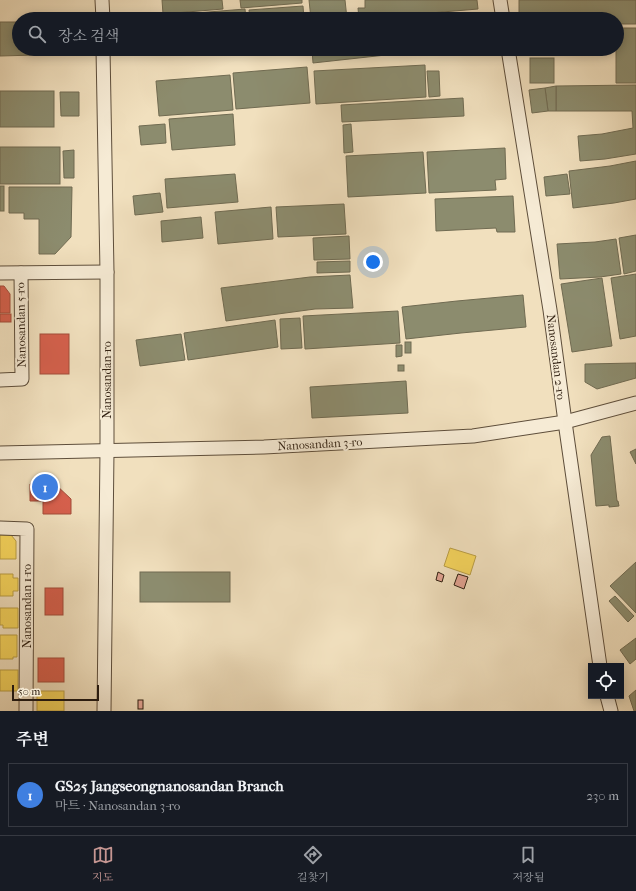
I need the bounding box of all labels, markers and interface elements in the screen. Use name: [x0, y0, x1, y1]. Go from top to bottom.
search box: [12, 12, 624, 56]
icon: search: [26, 23, 48, 45]
text: 장소 검색: [58, 27, 119, 45]
your location: [363, 252, 383, 272]
street label: Nanosandan 5-ro: [13, 282, 29, 368]
street label: Nanosandan 2-ro: [544, 313, 568, 401]
street label: Nanosandan-ro: [100, 341, 114, 419]
street label: Nanosandan 3-ro: [277, 435, 363, 453]
pin: 1: [32, 472, 58, 502]
street label: Nanosandan 1-ro: [20, 564, 34, 648]
map controls: [588, 663, 624, 699]
button: locate: [588, 663, 624, 699]
scale bar: [12, 683, 99, 702]
text: 50 m: [18, 685, 40, 698]
text: 주변: [16, 729, 49, 749]
text: GS25 Jangseongnanosandan Branch: [55, 777, 284, 795]
text: 1: [28, 788, 32, 803]
text: 230 m: [586, 788, 619, 803]
text: 마트 · Nanosandan 3-ro: [55, 798, 180, 813]
tab: 지도: [92, 844, 114, 884]
tab: 길찾기: [297, 844, 329, 884]
tab: 저장됨: [512, 844, 544, 884]

